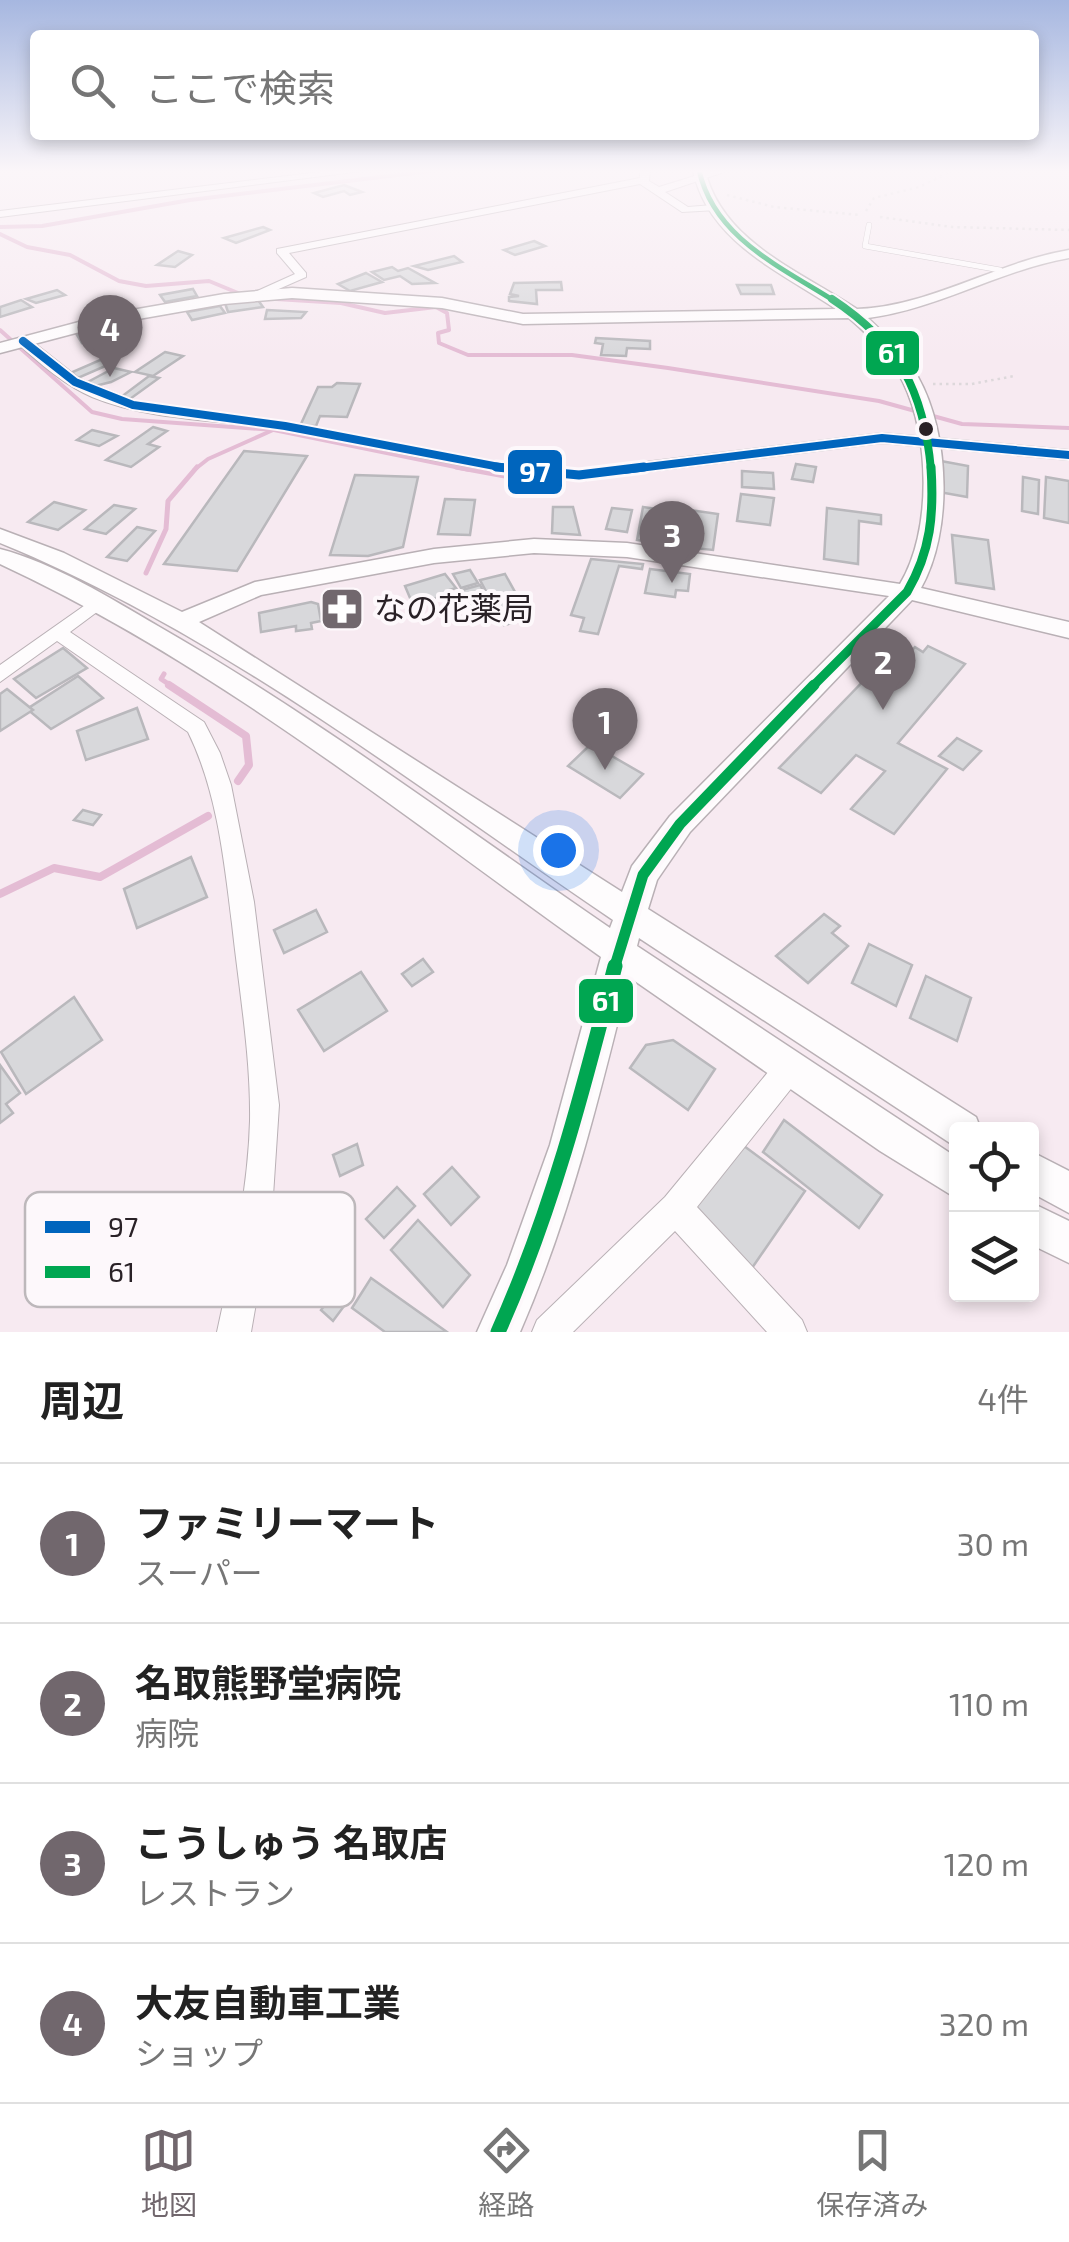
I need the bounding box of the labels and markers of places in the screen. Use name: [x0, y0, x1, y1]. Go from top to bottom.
pin: 4: [78, 294, 142, 377]
unlabelled marker: [916, 419, 936, 439]
pin: 3: [640, 500, 704, 583]
pharmacy icon: なの花薬局: [319, 586, 365, 632]
place label: なの花薬局: [374, 588, 534, 626]
pin: 2: [850, 628, 916, 710]
pin: 1: [572, 688, 638, 770]

